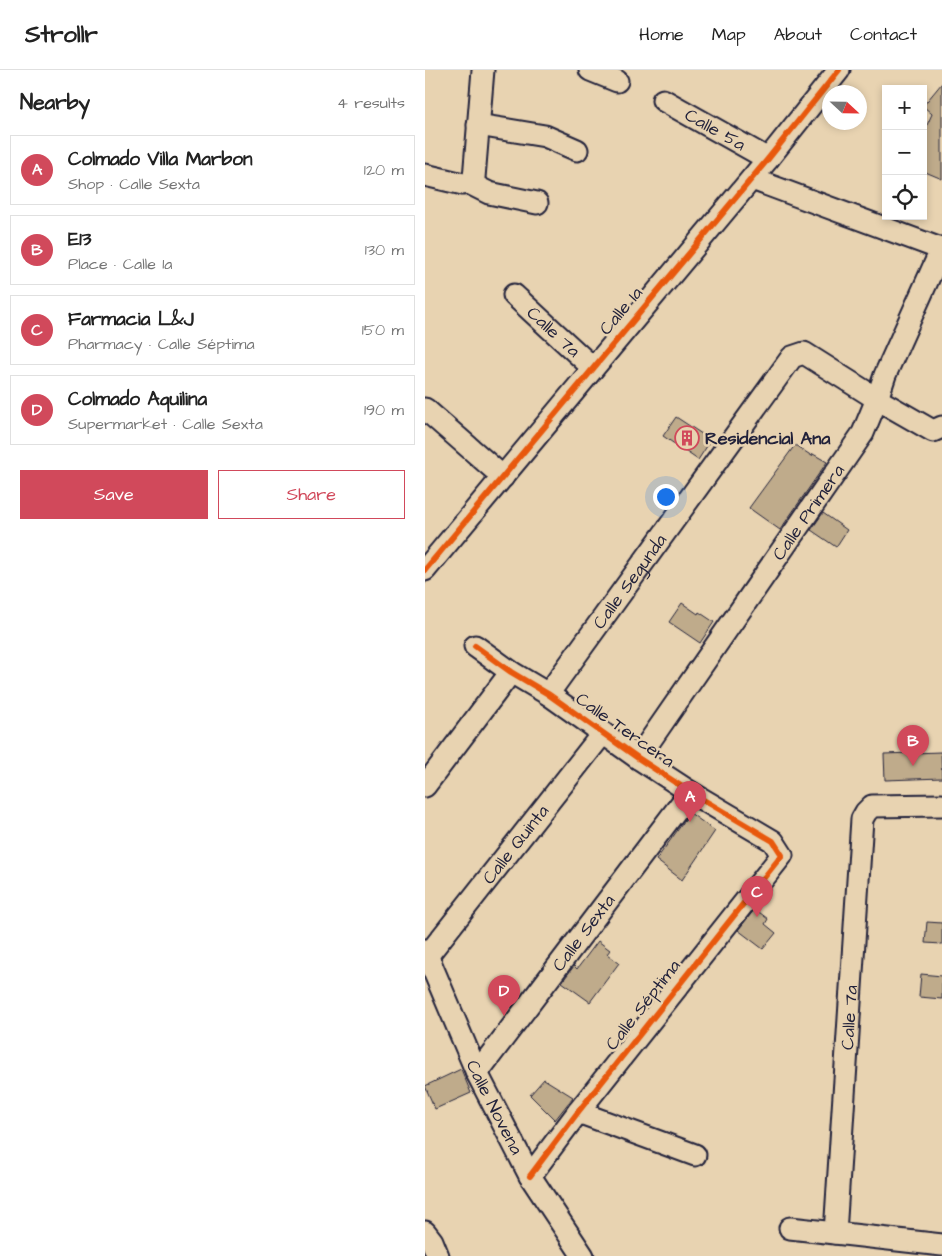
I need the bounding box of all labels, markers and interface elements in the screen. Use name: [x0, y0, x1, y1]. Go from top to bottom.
text: Strollr: [25, 18, 98, 52]
text: Home: [639, 22, 684, 47]
text: Map: [712, 22, 746, 47]
text: About: [774, 22, 822, 47]
text: Contact: [850, 22, 917, 47]
north arrow: [822, 85, 867, 130]
map controls: [882, 85, 927, 220]
button: +: [882, 85, 927, 130]
text: Nearby: [20, 88, 90, 117]
text: 4 results: [337, 92, 405, 114]
street label: Calle 5a: [680, 102, 750, 157]
button: −: [882, 130, 927, 175]
text: Colmado Villa Marbon: [68, 146, 252, 173]
text: A: [32, 159, 42, 181]
text: 120 m: [364, 159, 404, 181]
text: Shop · Calle Sexta: [68, 173, 200, 195]
button: locate: [882, 175, 927, 220]
text: E13: [68, 226, 91, 253]
text: B: [31, 239, 43, 261]
text: 130 m: [365, 239, 404, 261]
text: Place · Calle 1a: [68, 253, 172, 275]
street label: Calle 1a: [593, 282, 649, 340]
street label: Calle 7a: [521, 300, 586, 363]
text: Farmacia L&J: [68, 306, 194, 333]
text: C: [31, 319, 43, 341]
text: 150 m: [362, 319, 404, 341]
text: Pharmacy · Calle Séptima: [68, 333, 255, 355]
text: Colmado Aquilina: [68, 386, 207, 413]
text: D: [32, 399, 42, 421]
text: 190 m: [364, 399, 404, 421]
text: Supermarket · Calle Sexta: [68, 413, 263, 435]
building icon: Residencial Ana: [674, 425, 700, 451]
place label: Residencial Ana: [705, 426, 831, 451]
street label: Calle Primera: [766, 459, 850, 565]
button: Save: [20, 470, 208, 519]
button: Share: [218, 470, 405, 519]
your location: [653, 484, 679, 510]
street label: Calle Segunda: [587, 529, 672, 634]
street label: Calle Tercera: [570, 687, 680, 773]
pin: B: [897, 725, 929, 766]
pin: A: [674, 781, 706, 822]
street label: Calle Quinta: [476, 799, 554, 889]
pin: C: [741, 876, 773, 917]
street label: Calle Sexta: [546, 889, 621, 976]
street label: Calle Séptima: [600, 954, 686, 1056]
pin: D: [488, 975, 520, 1016]
street label: Calle 7a: [834, 984, 864, 1051]
street label: Calle Novena: [460, 1056, 529, 1159]

